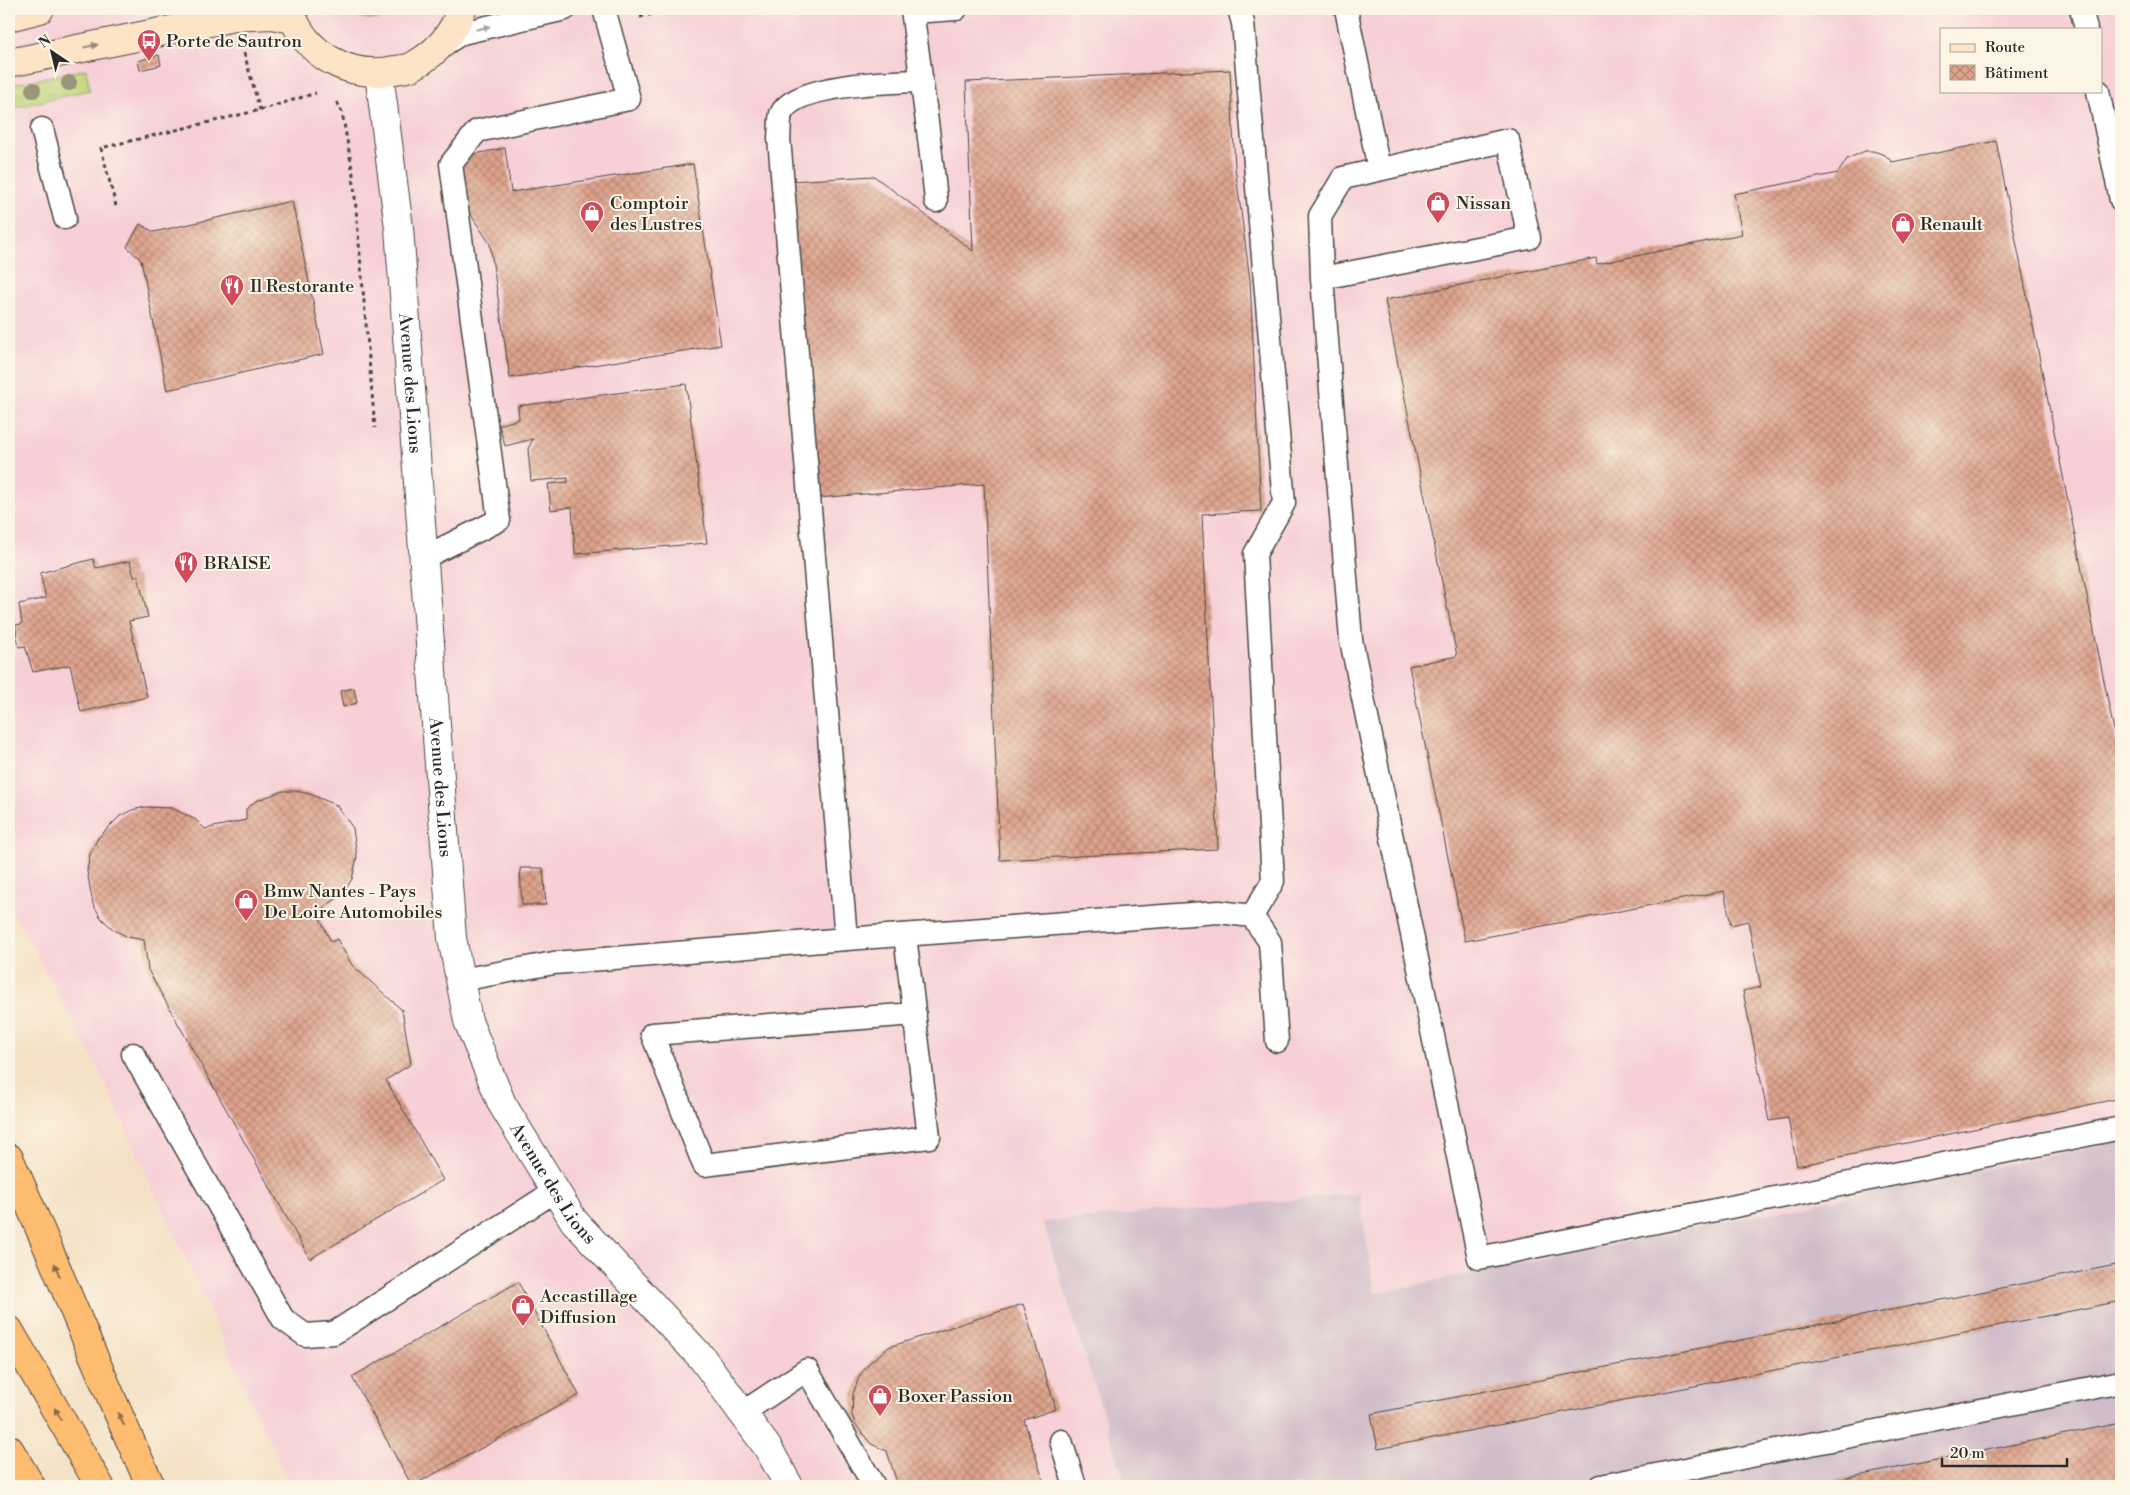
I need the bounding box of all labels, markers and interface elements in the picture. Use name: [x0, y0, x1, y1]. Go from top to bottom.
one-way arrow: [476, 24, 491, 32]
north arrow: [28, 28, 78, 78]
bus stop icon: Porte de Sautron: [136, 28, 162, 62]
legend: [1940, 28, 2102, 92]
place label: Porte de Sautron: [166, 30, 302, 53]
text: N: [35, 32, 55, 53]
text: Route: [1985, 38, 2025, 57]
one-way arrow: [83, 42, 98, 50]
text: Bâtiment: [1984, 64, 2049, 83]
shop icon: Nissan: [1425, 190, 1451, 224]
place label: Comptoir des Lustres: [610, 192, 702, 236]
place label: Nissan: [1456, 192, 1511, 215]
shop icon: Comptoir des Lustres: [579, 200, 605, 234]
shop icon: Renault: [1890, 211, 1916, 245]
place label: Renault: [1920, 213, 1984, 236]
restaurant icon: Il Restorante: [219, 273, 245, 307]
place label: Il Restorante: [250, 275, 354, 298]
street label: Avenue des Lions: [393, 311, 427, 454]
restaurant icon: BRAISE: [173, 550, 199, 584]
place label: BRAISE: [203, 552, 271, 575]
street label: Avenue des Lions: [423, 715, 457, 858]
place label: Bmw Nantes - Pays De Loire Automobiles: [263, 880, 442, 924]
shop icon: Bmw Nantes - Pays De Loire Automobiles: [233, 888, 259, 922]
street label: Avenue des Lions: [504, 1118, 601, 1249]
one-way arrow: [52, 1263, 60, 1277]
place label: Accastillage Diffusion: [539, 1285, 637, 1329]
shop icon: Accastillage Diffusion: [510, 1293, 536, 1327]
shop icon: Boxer Passion: [867, 1383, 893, 1417]
place label: Boxer Passion: [897, 1385, 1013, 1408]
one-way arrow: [54, 1406, 62, 1421]
one-way arrow: [116, 1412, 124, 1426]
scale bar: [1942, 1435, 2068, 1467]
text: 20 m: [1950, 1444, 1985, 1463]

